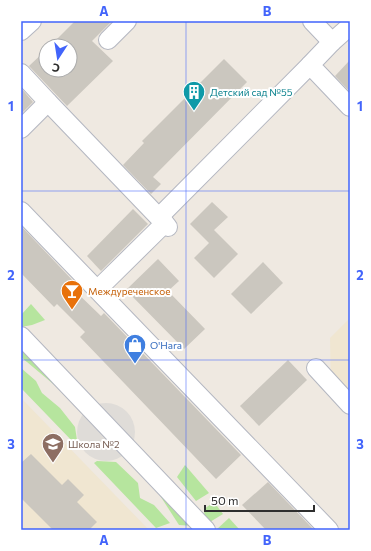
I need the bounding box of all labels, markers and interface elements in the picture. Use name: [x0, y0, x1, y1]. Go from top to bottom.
text: A: [99, 3, 109, 19]
text: B: [263, 3, 272, 19]
north arrow: [38, 38, 78, 78]
text: С: [50, 61, 61, 75]
building icon: Детский сад №55: [181, 79, 207, 112]
place label: Детский сад №55: [210, 86, 293, 98]
text: 1: [8, 98, 14, 114]
text: 1: [357, 98, 363, 114]
text: 2: [7, 267, 15, 283]
text: 2: [356, 267, 364, 283]
bar icon: Междуреченское: [59, 278, 85, 311]
place label: Междуреченское: [88, 285, 170, 297]
shop icon: O'Hara: [122, 332, 148, 365]
place label: O'Hara: [150, 339, 182, 351]
school or university icon: Школа №2: [40, 431, 66, 464]
text: 3: [7, 436, 15, 452]
text: 3: [356, 436, 364, 452]
place label: Школа №2: [68, 438, 120, 450]
scale bar: [205, 487, 314, 513]
text: 50 m: [211, 493, 239, 507]
text: A: [99, 532, 109, 548]
text: B: [263, 532, 272, 548]

